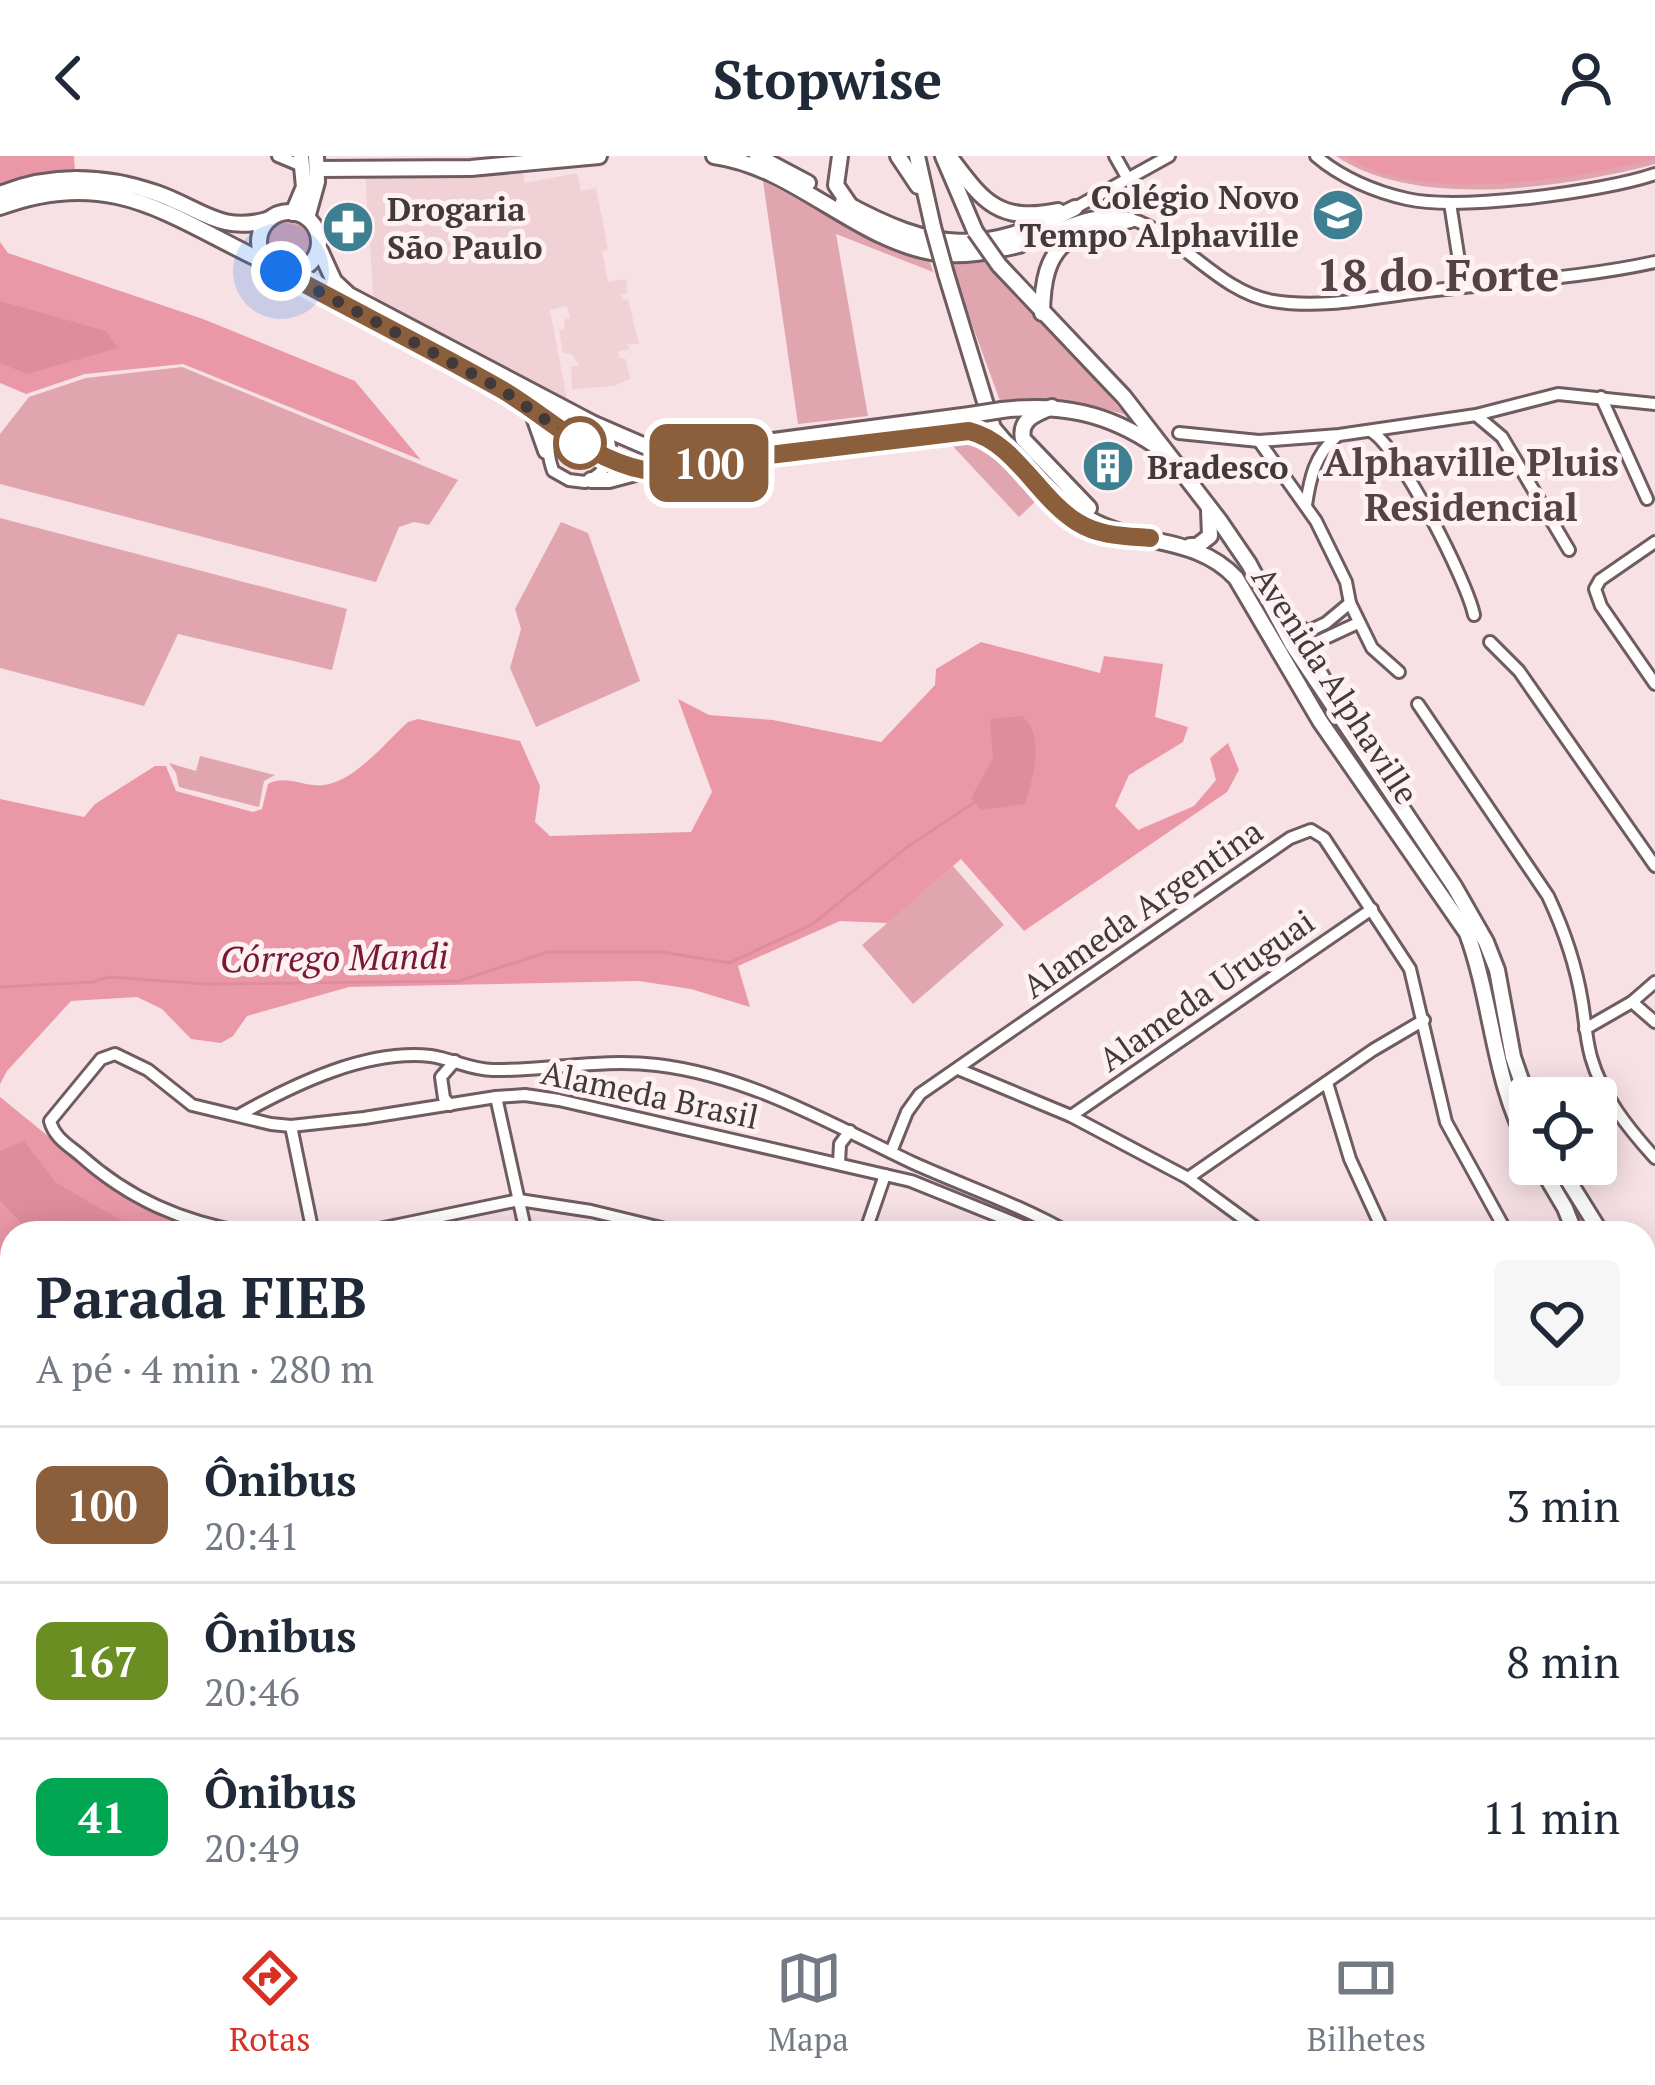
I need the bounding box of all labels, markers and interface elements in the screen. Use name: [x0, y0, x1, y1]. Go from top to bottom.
text: Stopwise: [713, 43, 942, 114]
icon: back: [36, 45, 102, 111]
icon: person: [1553, 45, 1619, 111]
place label: Colégio Novo Tempo Alphaville: [1019, 175, 1299, 256]
place label: Drogaria São Paulo: [387, 187, 543, 268]
school or university icon: Colégio Novo Tempo Alphaville: [1310, 187, 1366, 243]
pharmacy icon: Drogaria São Paulo: [320, 199, 376, 255]
your location: [251, 241, 311, 301]
district label: 18 do Forte: [1317, 244, 1559, 304]
unlabelled marker: [555, 418, 605, 468]
line badge: 100: [640, 424, 778, 502]
text: 100: [673, 435, 745, 491]
district label: Alphaville Pluis Residencial: [1323, 435, 1619, 532]
building icon: Bradesco: [1080, 438, 1136, 494]
place label: Bradesco: [1147, 445, 1289, 488]
street label: Avenida Alphaville: [1243, 558, 1429, 812]
street label: Alameda Argentina: [1013, 809, 1271, 1007]
street label: Alameda Uruguai: [1090, 900, 1322, 1080]
water label: Córrego Mandi: [219, 932, 449, 982]
street label: Alameda Brasil: [537, 1050, 763, 1138]
map controls: [1509, 1077, 1617, 1185]
button: locate: [1509, 1077, 1617, 1185]
text: Parada FIEB: [36, 1259, 367, 1334]
button: heart: [1494, 1260, 1620, 1386]
text: A pé · 4 min · 280 m: [36, 1342, 374, 1394]
text: Ônibus: [204, 1449, 357, 1509]
text: 3 min: [1506, 1475, 1620, 1535]
text: 100: [66, 1477, 138, 1533]
text: 20:41: [204, 1509, 300, 1561]
text: Ônibus: [204, 1605, 357, 1665]
text: 8 min: [1506, 1631, 1620, 1691]
text: 167: [66, 1633, 138, 1689]
text: 20:46: [204, 1665, 300, 1717]
text: Ônibus: [204, 1761, 357, 1821]
text: 11 min: [1482, 1787, 1620, 1847]
text: 41: [78, 1789, 126, 1845]
text: 20:49: [204, 1821, 300, 1873]
tab: Rotas: [229, 1945, 310, 2060]
tab: Mapa: [768, 1945, 849, 2060]
tab: Bilhetes: [1307, 1945, 1426, 2060]

